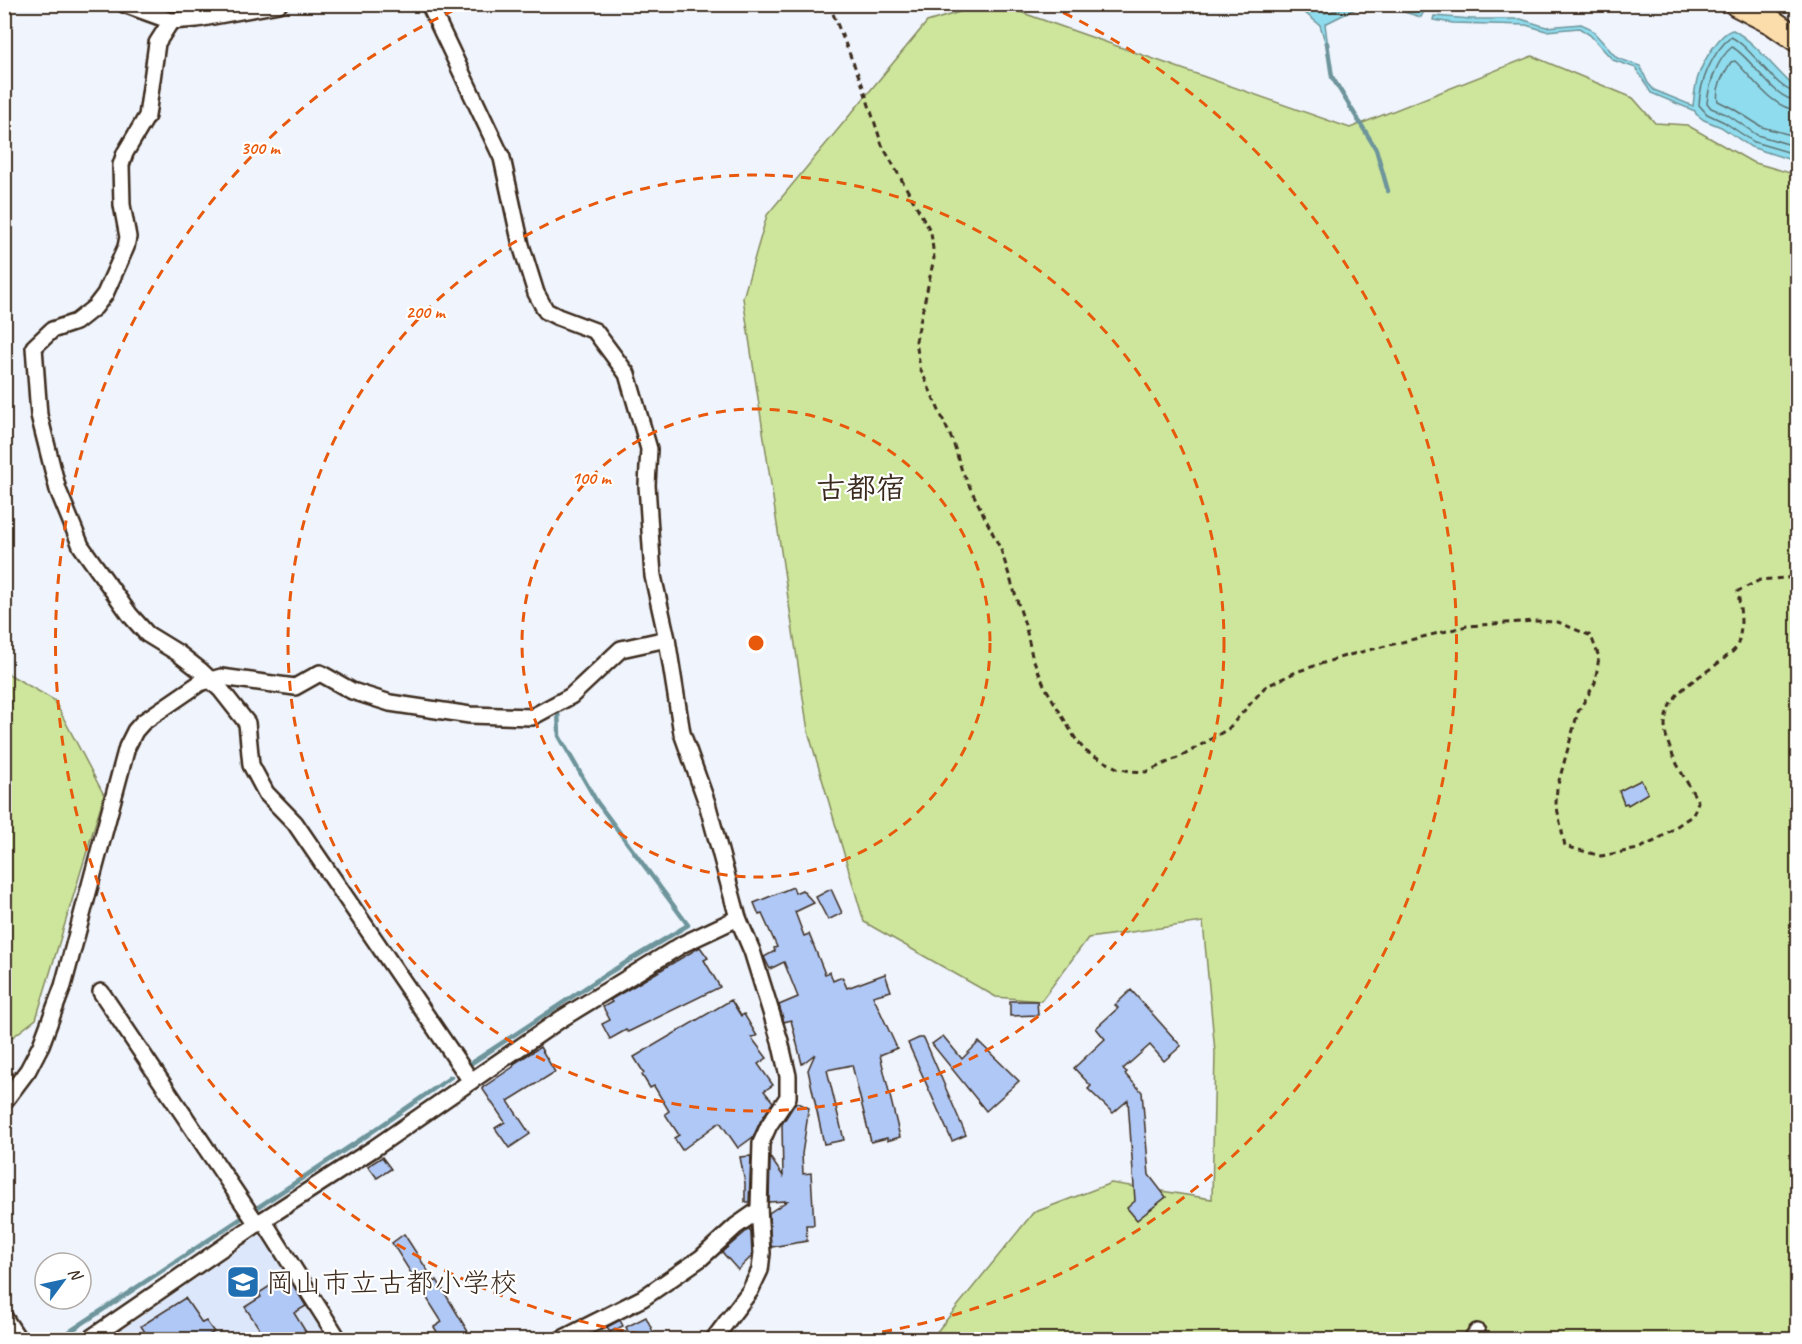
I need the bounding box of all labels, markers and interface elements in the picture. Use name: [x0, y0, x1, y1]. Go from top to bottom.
text: 300 m: [241, 137, 281, 159]
text: 200 m: [406, 301, 446, 323]
text: 100 m: [572, 467, 612, 489]
district label: 古都宿: [816, 469, 906, 507]
centre of rings: [746, 633, 766, 653]
north arrow: [33, 1251, 93, 1311]
text: N: [64, 1264, 88, 1286]
school or university icon: 岡山市立古都小学校: [225, 1264, 261, 1300]
place label: 岡山市立古都小学校: [266, 1265, 518, 1300]

